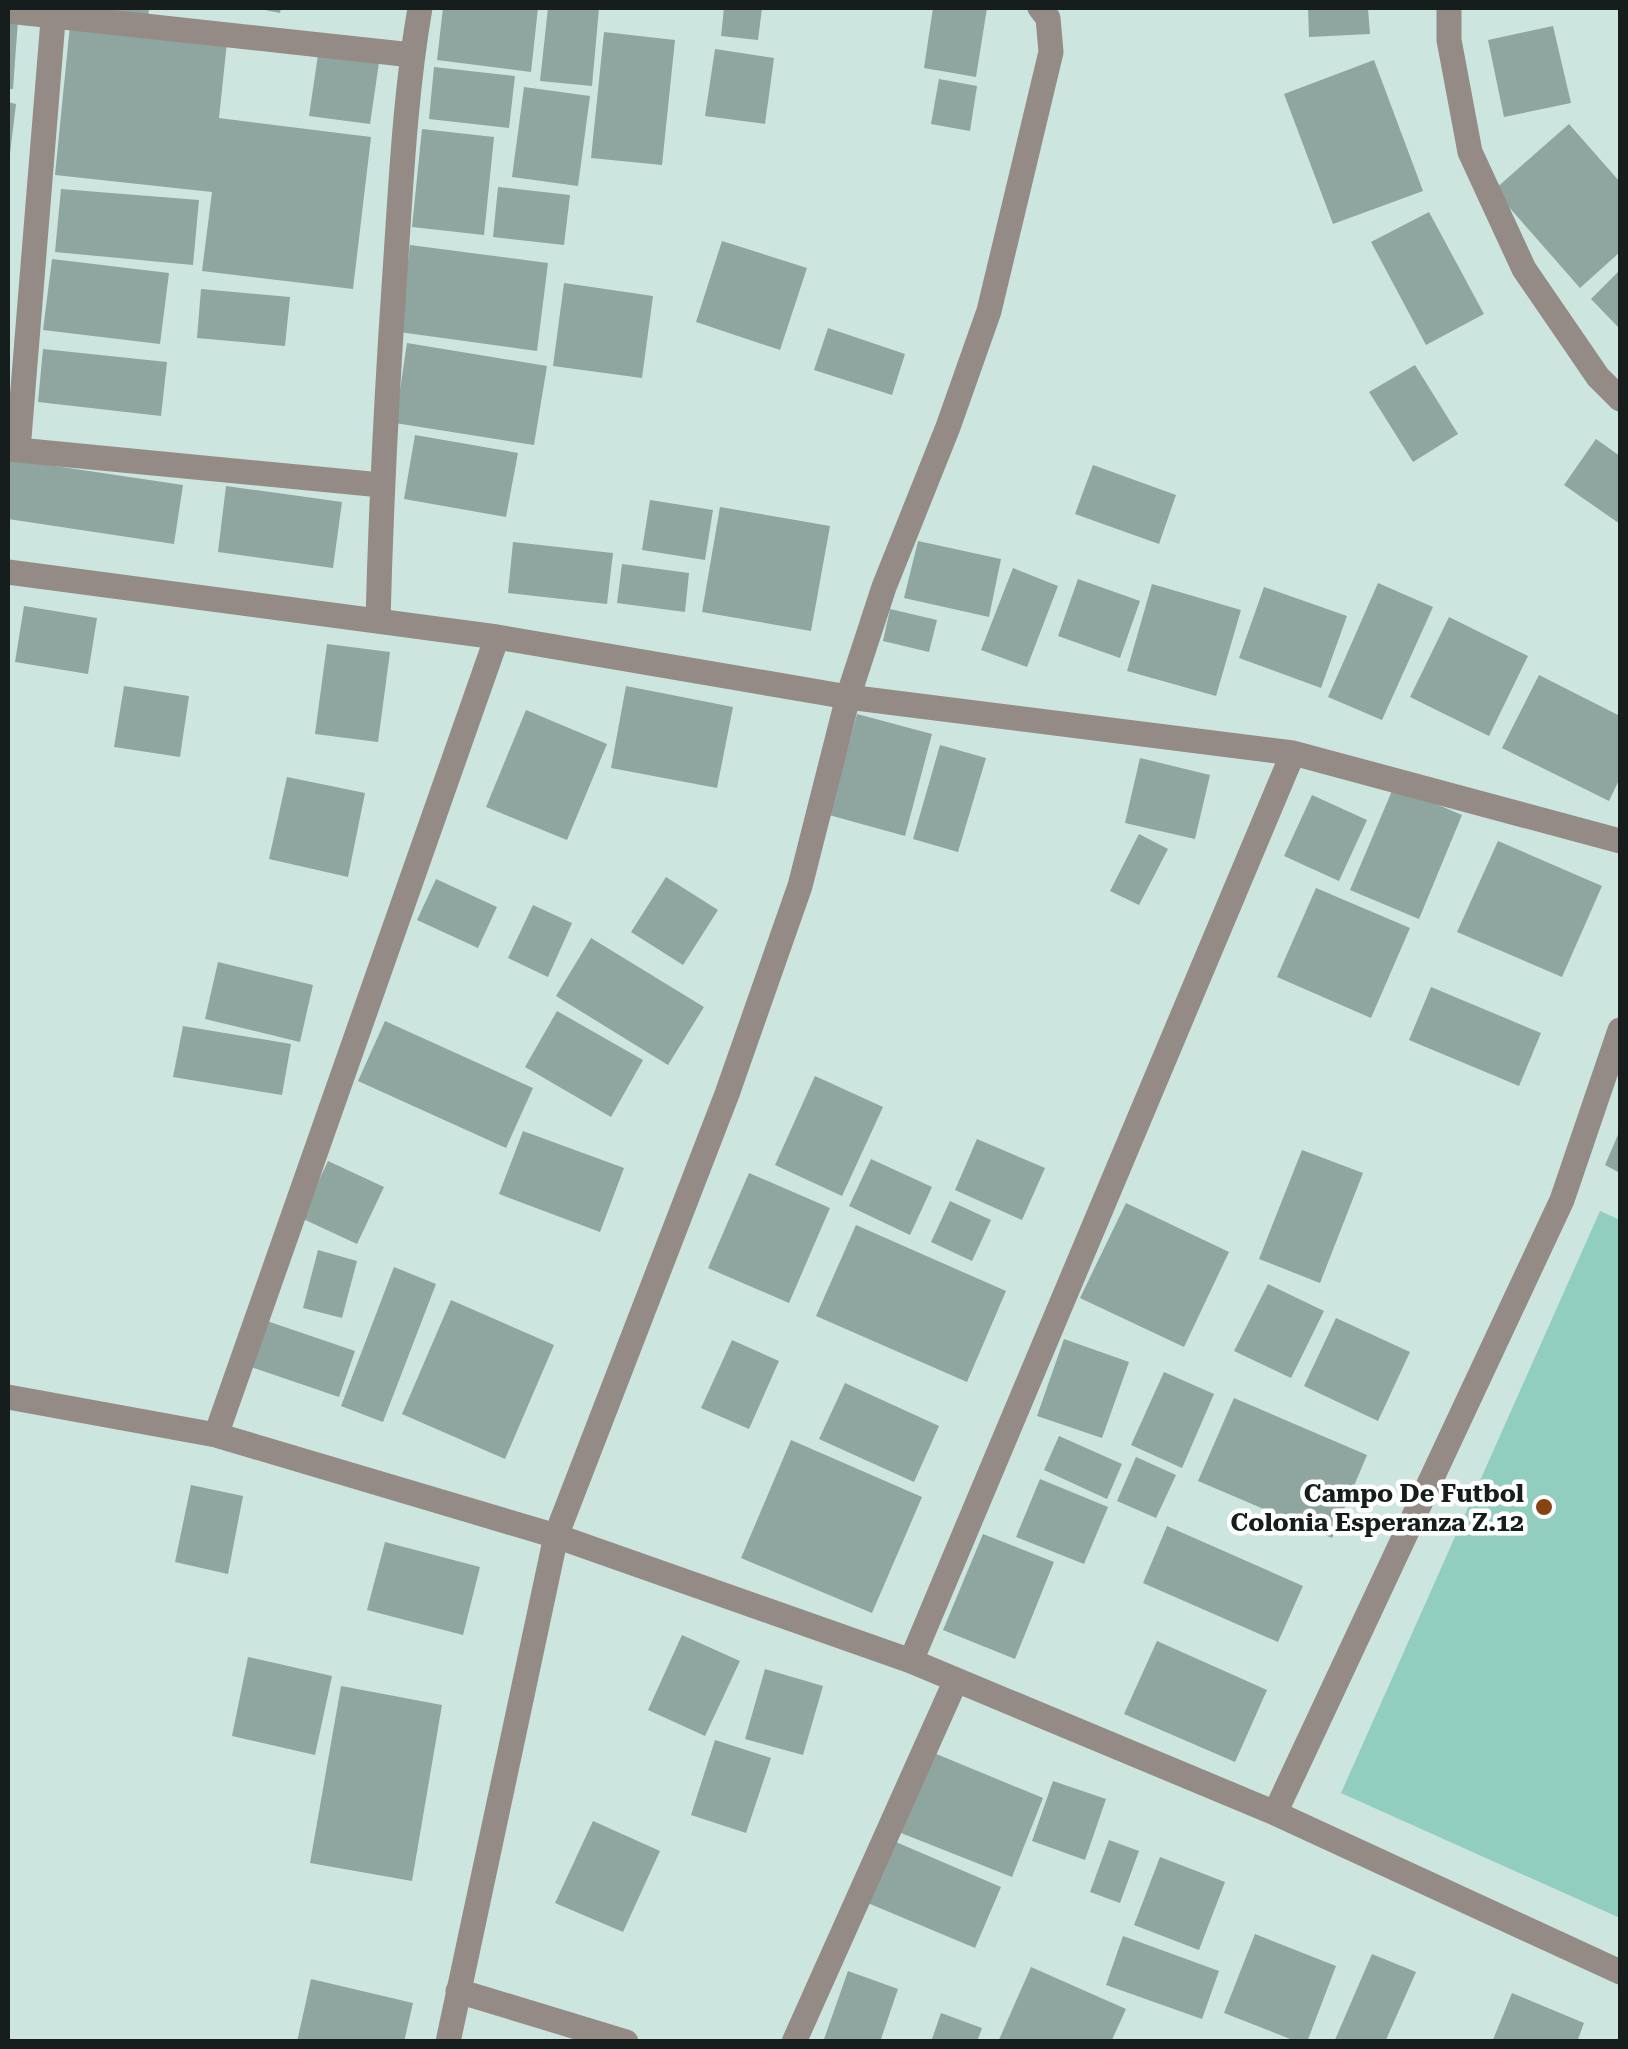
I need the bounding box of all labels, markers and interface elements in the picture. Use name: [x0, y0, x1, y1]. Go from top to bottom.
place label: Campo De Futbol Colonia Esperanza Z.12: [1230, 1479, 1524, 1537]
marker: Campo De Futbol Colonia Esperanza Z.12: [1533, 1496, 1555, 1518]

